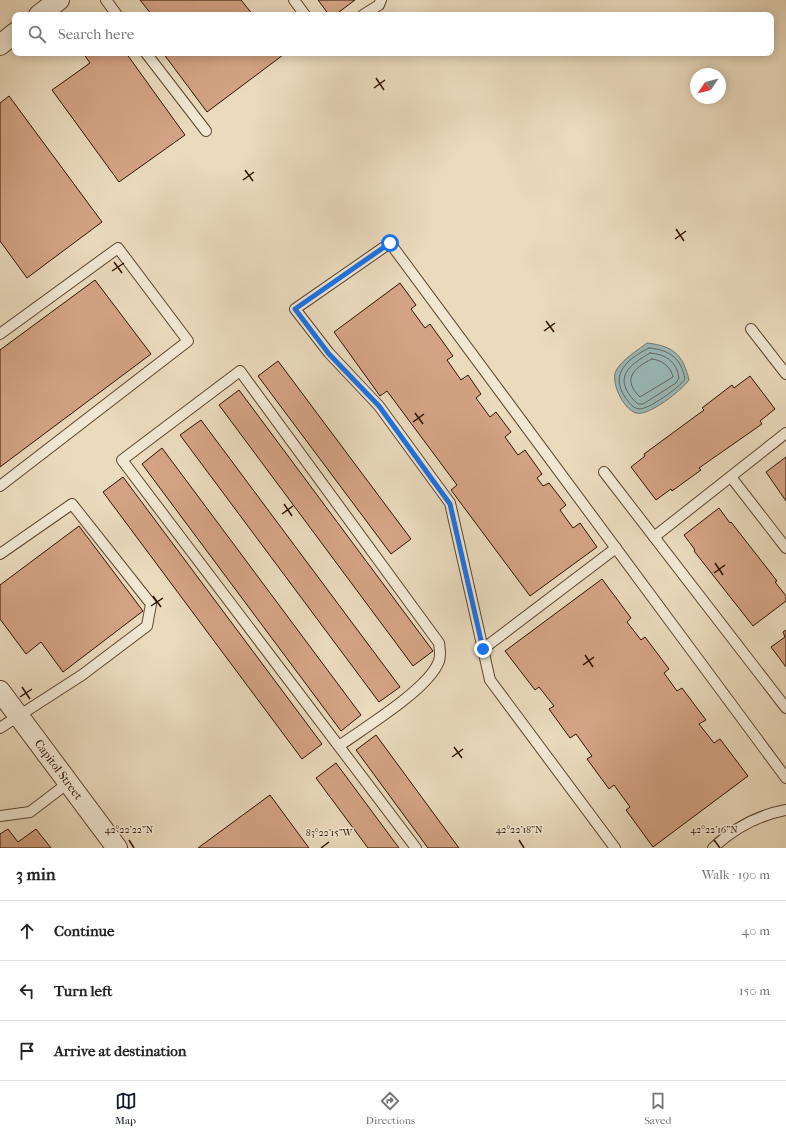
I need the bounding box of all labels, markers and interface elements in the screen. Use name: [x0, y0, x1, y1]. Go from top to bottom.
search box: [12, 12, 774, 56]
icon: search: [26, 23, 48, 45]
text: Search here: [58, 25, 134, 43]
north arrow: [690, 68, 726, 104]
route start: [381, 234, 399, 252]
route end: [474, 640, 492, 658]
street label: Capitol Street: [32, 737, 86, 803]
text: 42°22'22"N: [105, 824, 154, 836]
text: 42°22'18"N: [495, 824, 543, 836]
text: 42°22'16"N: [690, 824, 738, 836]
text: 83°22'15"W: [306, 827, 354, 839]
text: 3 min: [16, 864, 56, 884]
text: Walk · 190 m: [701, 867, 770, 882]
icon: ahead: [16, 920, 38, 942]
text: Continue: [54, 922, 114, 940]
text: 40 m: [742, 923, 770, 938]
icon: left: [16, 980, 38, 1002]
text: Turn left: [54, 982, 112, 1000]
text: 150 m: [739, 983, 770, 998]
icon: arrive: [16, 1040, 38, 1062]
text: Arrive at destination: [54, 1042, 186, 1060]
tab: Map: [115, 1090, 137, 1127]
tab: Directions: [366, 1090, 415, 1127]
tab: Saved: [644, 1090, 671, 1127]

